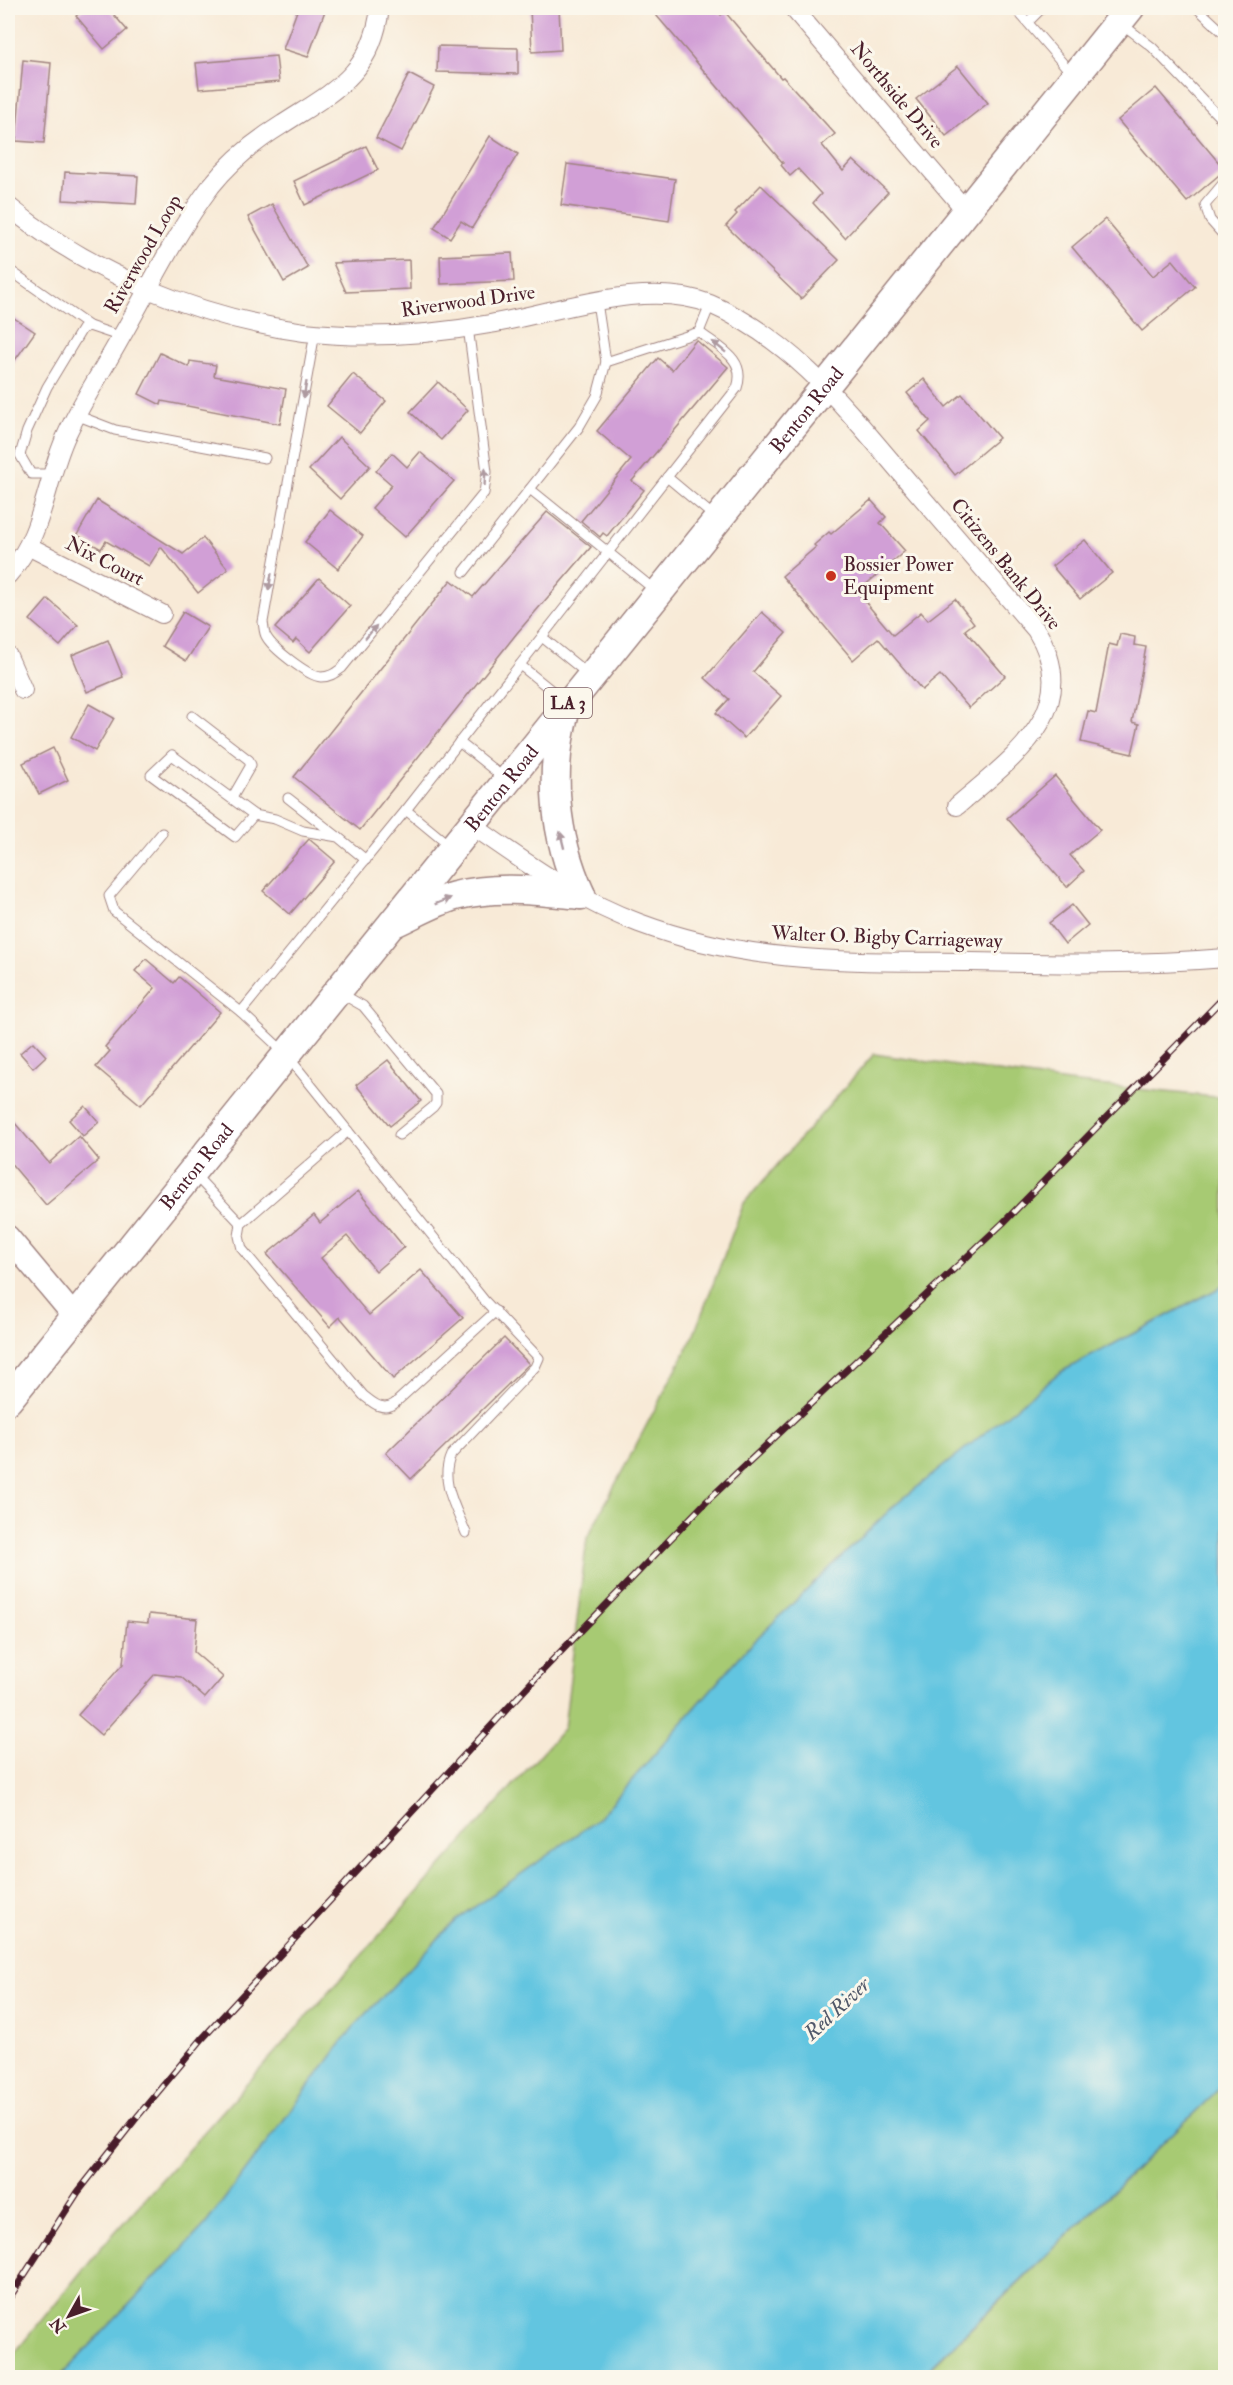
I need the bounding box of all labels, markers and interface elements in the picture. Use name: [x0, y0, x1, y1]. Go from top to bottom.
street label: Northside Drive: [845, 36, 949, 154]
street label: Riverwood Loop: [99, 190, 188, 318]
street label: Riverwood Drive: [399, 279, 537, 323]
one-way arrow: [711, 341, 727, 354]
street label: Benton Road: [764, 361, 849, 458]
one-way arrow: [300, 381, 309, 400]
one-way arrow: [481, 468, 490, 487]
street label: Citizens Bank Drive: [945, 493, 1067, 635]
street label: Nix Court: [62, 531, 149, 592]
place label: Bossier Power Equipment: [843, 552, 954, 601]
marker: Bossier Power Equipment: [824, 569, 838, 583]
one-way arrow: [266, 573, 275, 592]
one-way arrow: [365, 624, 378, 640]
road number: LA 3: [544, 688, 592, 718]
street label: Benton Road: [459, 740, 544, 836]
one-way arrow: [557, 831, 567, 849]
one-way arrow: [434, 896, 452, 905]
street label: Walter O. Bigby Carriageway: [770, 920, 1004, 954]
street label: Benton Road: [154, 1118, 239, 1215]
water label: Red River: [798, 1971, 877, 2047]
north arrow: [39, 2286, 99, 2346]
text: N: [46, 2313, 71, 2338]

